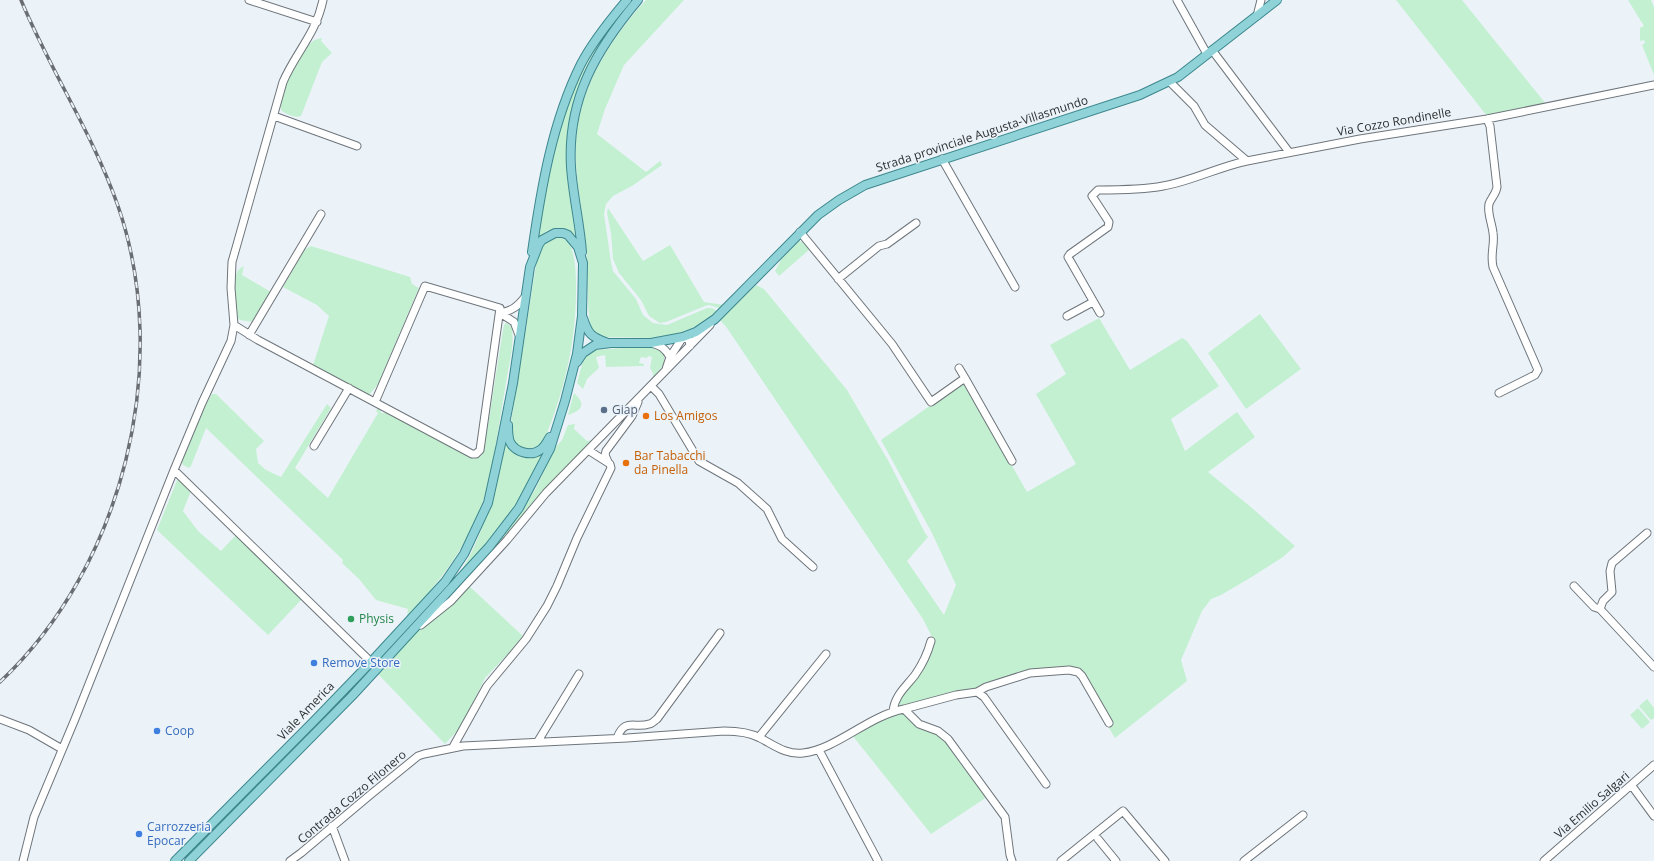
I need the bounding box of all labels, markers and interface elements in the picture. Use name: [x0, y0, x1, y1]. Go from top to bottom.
street label: Strada provinciale Augusta-Villasmundo: [874, 91, 1090, 176]
street label: Via Cozzo Rondinelle: [1336, 103, 1453, 140]
place label: Giap: [612, 401, 638, 418]
marker: Giap: [599, 405, 609, 415]
place label: Los Amigos: [654, 407, 718, 424]
marker: Los Amigos: [641, 411, 651, 421]
place label: Bar Tabacchi da Pinella: [634, 447, 706, 478]
marker: Bar Tabacchi da Pinella: [621, 458, 631, 468]
place label: Physis: [359, 610, 394, 627]
marker: Physis: [346, 614, 356, 624]
place label: Remove Store: [322, 654, 400, 671]
marker: Remove Store: [309, 658, 319, 668]
street label: Viale America: [273, 678, 338, 744]
place label: Coop: [165, 722, 194, 739]
marker: Coop: [152, 726, 162, 736]
street label: Contrada Cozzo Filonero: [294, 746, 410, 847]
street label: Via Emilio Salgari: [1550, 767, 1633, 842]
place label: Carrozzeria Epocar: [147, 818, 211, 849]
marker: Carrozzeria Epocar: [134, 829, 144, 839]

